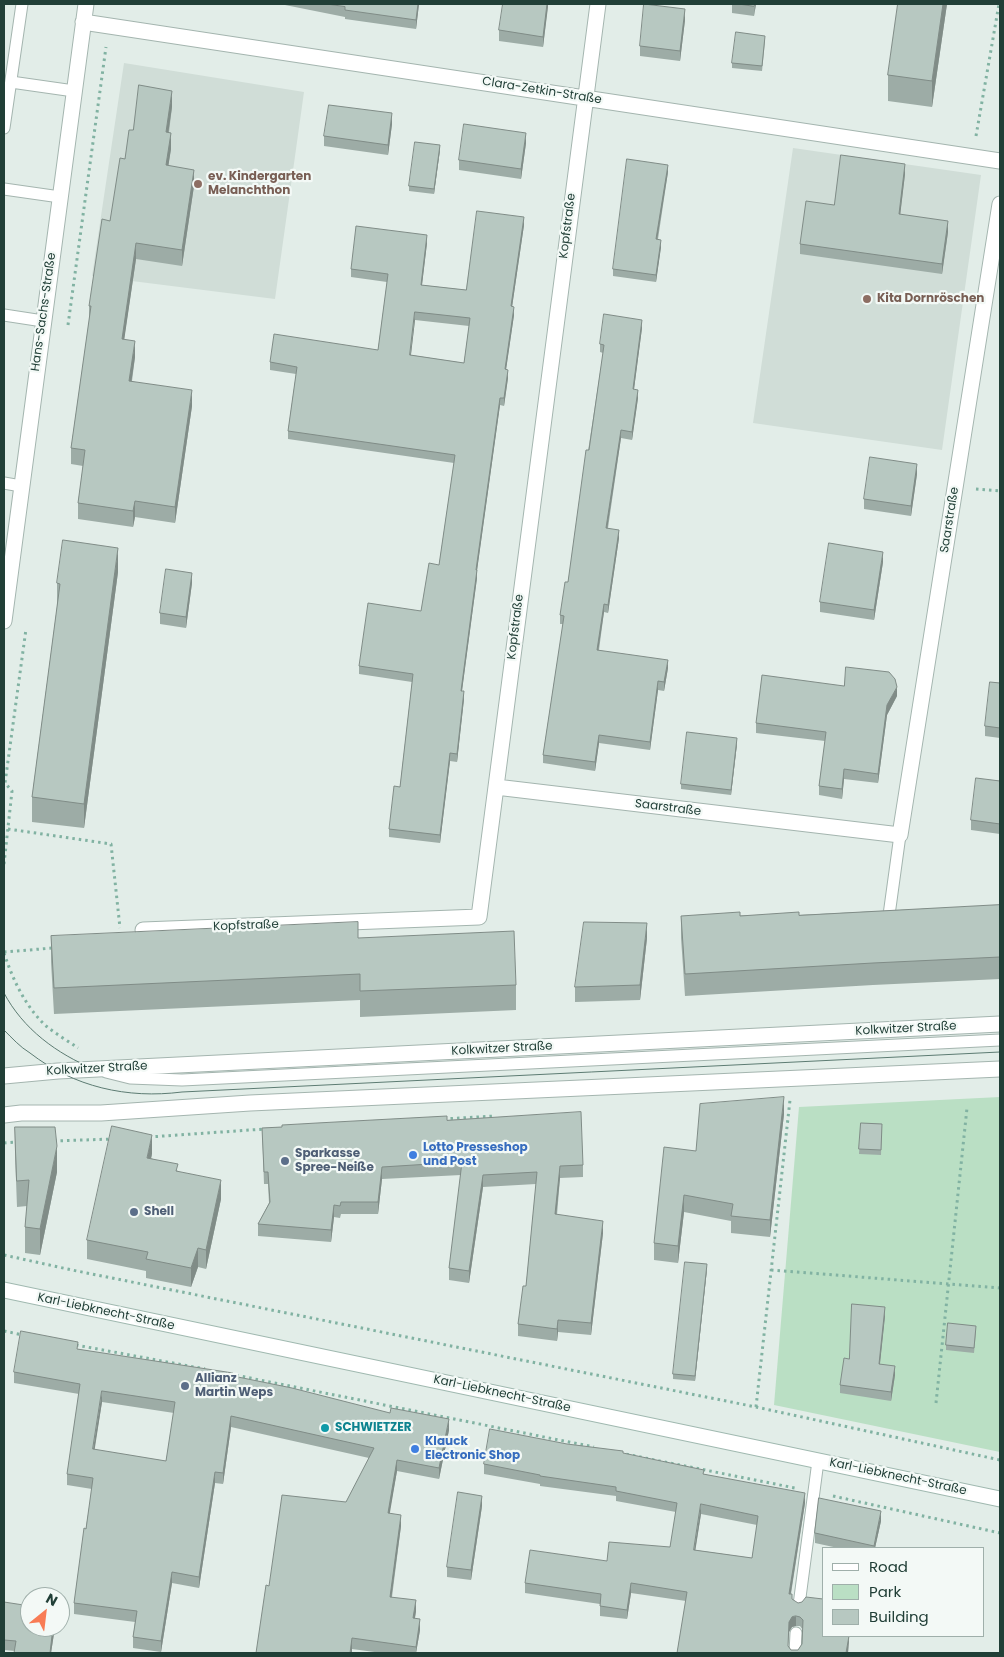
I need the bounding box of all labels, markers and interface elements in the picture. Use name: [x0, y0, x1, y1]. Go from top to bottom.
street label: Clara-Zetkin-Straße: [481, 74, 603, 108]
place label: ev. Kindergarten Melanchthon: [208, 170, 311, 198]
marker: ev. Kindergarten Melanchthon: [192, 178, 204, 190]
street label: Kopfstraße: [557, 192, 579, 260]
street label: Hans-Sachs-Straße: [29, 252, 59, 372]
place label: Kita Dornröschen: [877, 292, 984, 306]
marker: Kita Dornröschen: [861, 293, 873, 305]
street label: Saarstraße: [938, 486, 962, 554]
street label: Kopfstraße: [505, 593, 527, 661]
street label: Saarstraße: [634, 797, 702, 819]
street label: Kopfstraße: [213, 918, 279, 934]
street label: Kolkwitzer Straße: [855, 1019, 957, 1039]
street label: Kolkwitzer Straße: [451, 1039, 553, 1059]
street label: Kolkwitzer Straße: [46, 1059, 148, 1079]
place label: Lotto Presseshop und Post: [423, 1141, 528, 1169]
place label: Sparkasse Spree-Neiße: [295, 1147, 374, 1175]
marker: Lotto Presseshop und Post: [407, 1149, 419, 1161]
marker: Sparkasse Spree-Neiße: [279, 1155, 291, 1167]
place label: Shell: [144, 1205, 174, 1219]
marker: Shell: [128, 1206, 140, 1218]
street label: Karl-Liebknecht-Straße: [36, 1290, 176, 1334]
place label: Allianz Martin Weps: [195, 1372, 273, 1400]
street label: Karl-Liebknecht-Straße: [432, 1372, 572, 1416]
marker: Allianz Martin Weps: [179, 1380, 191, 1392]
place label: SCHWIETZER: [335, 1421, 412, 1435]
marker: SCHWIETZER: [319, 1422, 331, 1434]
place label: Klauck Electronic Shop: [425, 1435, 520, 1463]
marker: Klauck Electronic Shop: [409, 1443, 421, 1455]
street label: Karl-Liebknecht-Straße: [828, 1455, 968, 1499]
legend: [822, 1547, 984, 1637]
text: Road: [869, 1556, 908, 1577]
text: Park: [869, 1581, 901, 1602]
north arrow: [20, 1587, 70, 1637]
text: N: [42, 1588, 61, 1611]
text: Building: [869, 1606, 929, 1627]

